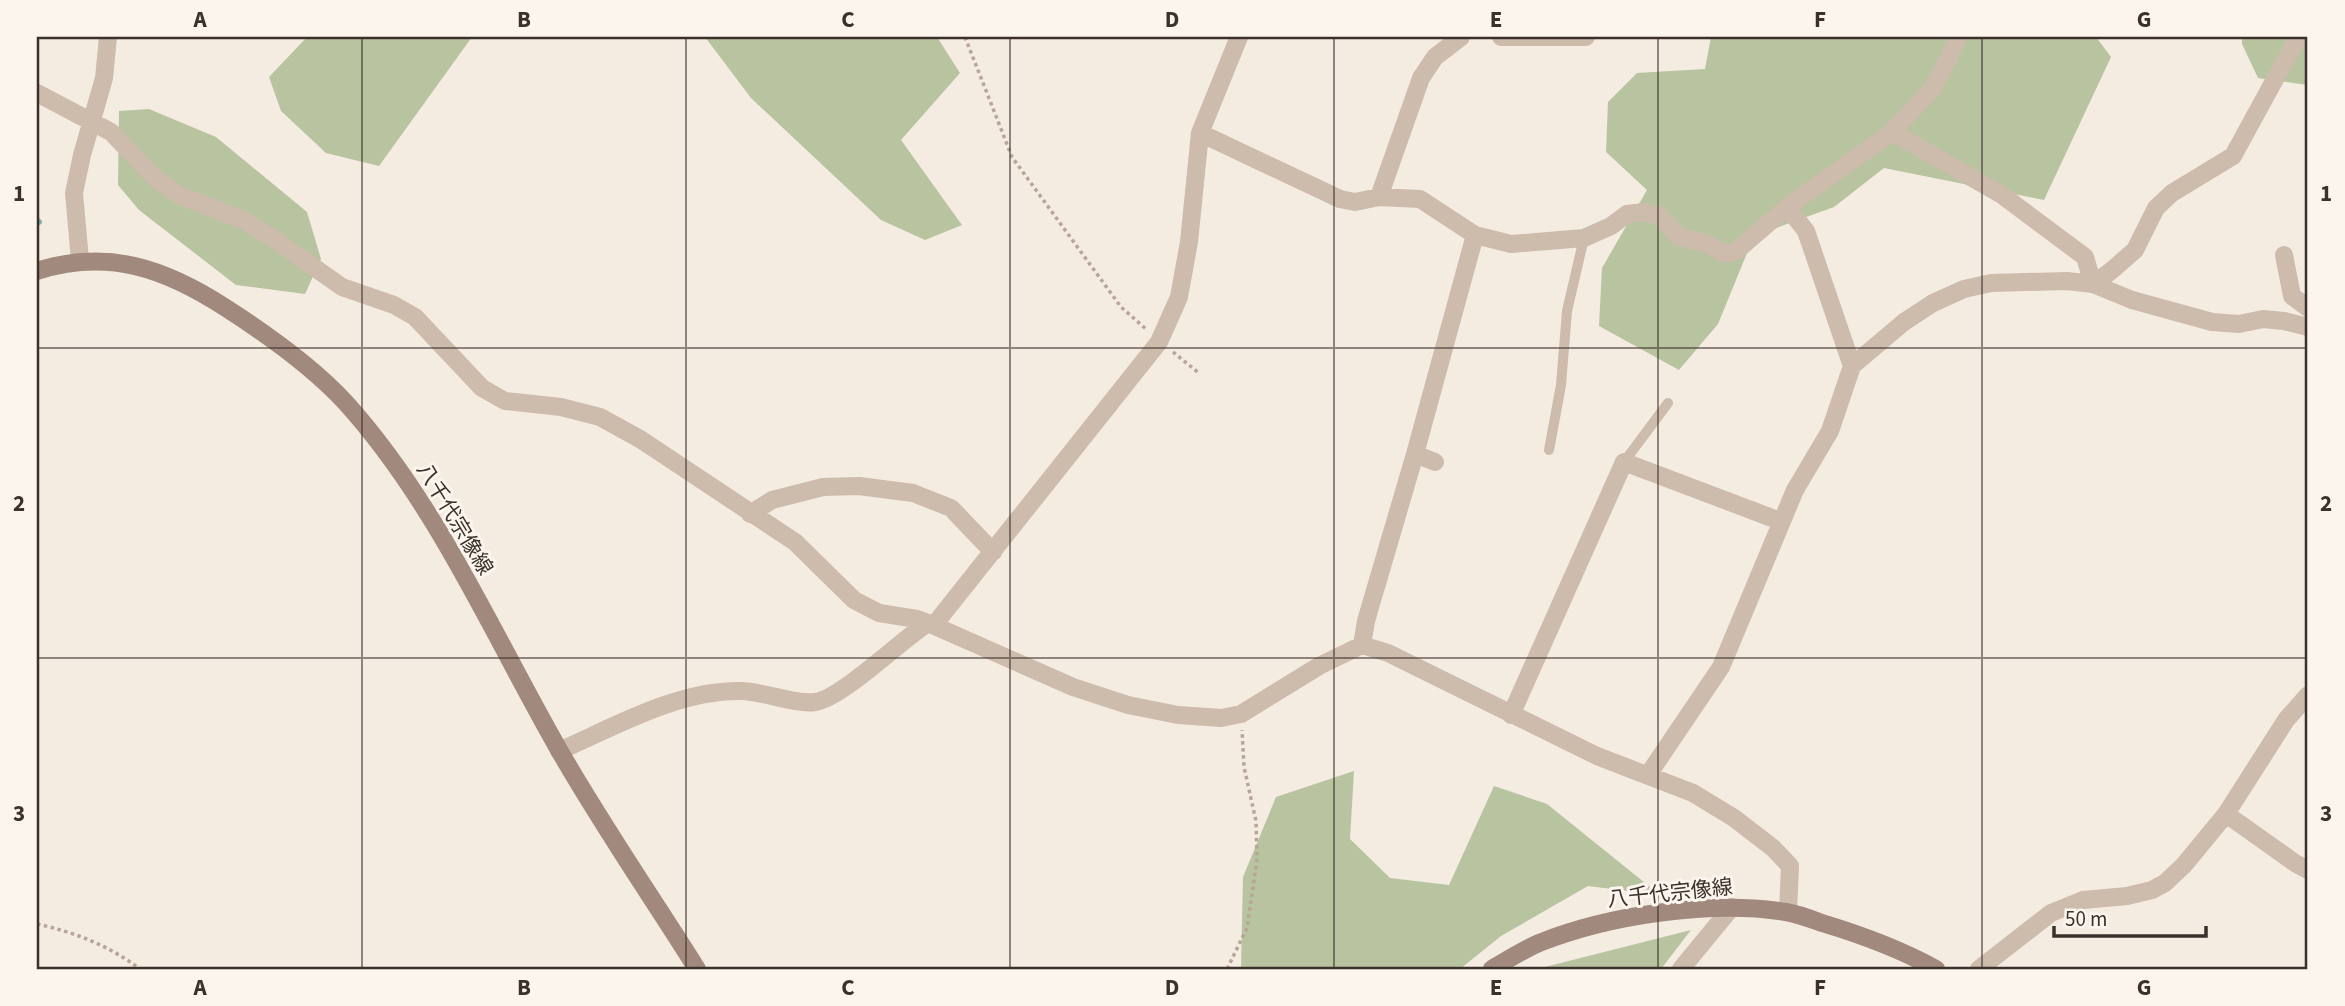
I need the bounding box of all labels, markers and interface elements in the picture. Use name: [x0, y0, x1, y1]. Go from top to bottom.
text: A: [192, 3, 207, 36]
text: B: [517, 3, 531, 36]
text: C: [841, 3, 855, 36]
text: D: [1165, 3, 1179, 36]
text: E: [1490, 3, 1502, 36]
text: F: [1814, 3, 1826, 36]
text: G: [2137, 3, 2151, 36]
text: 1: [13, 177, 25, 210]
text: 1: [2320, 177, 2332, 210]
street label: 八千代宗像線: [410, 457, 500, 581]
text: 2: [13, 487, 25, 520]
text: 2: [2320, 487, 2332, 520]
text: 3: [13, 797, 25, 830]
text: 3: [2320, 797, 2332, 830]
street label: 八千代宗像線: [1606, 871, 1734, 915]
scale bar: [2054, 894, 2207, 938]
text: 50 m: [2065, 904, 2107, 934]
text: A: [192, 971, 207, 1004]
text: B: [517, 971, 531, 1004]
text: C: [841, 971, 855, 1004]
text: D: [1165, 971, 1179, 1004]
text: E: [1490, 971, 1502, 1004]
text: F: [1814, 971, 1826, 1004]
text: G: [2137, 971, 2151, 1004]

